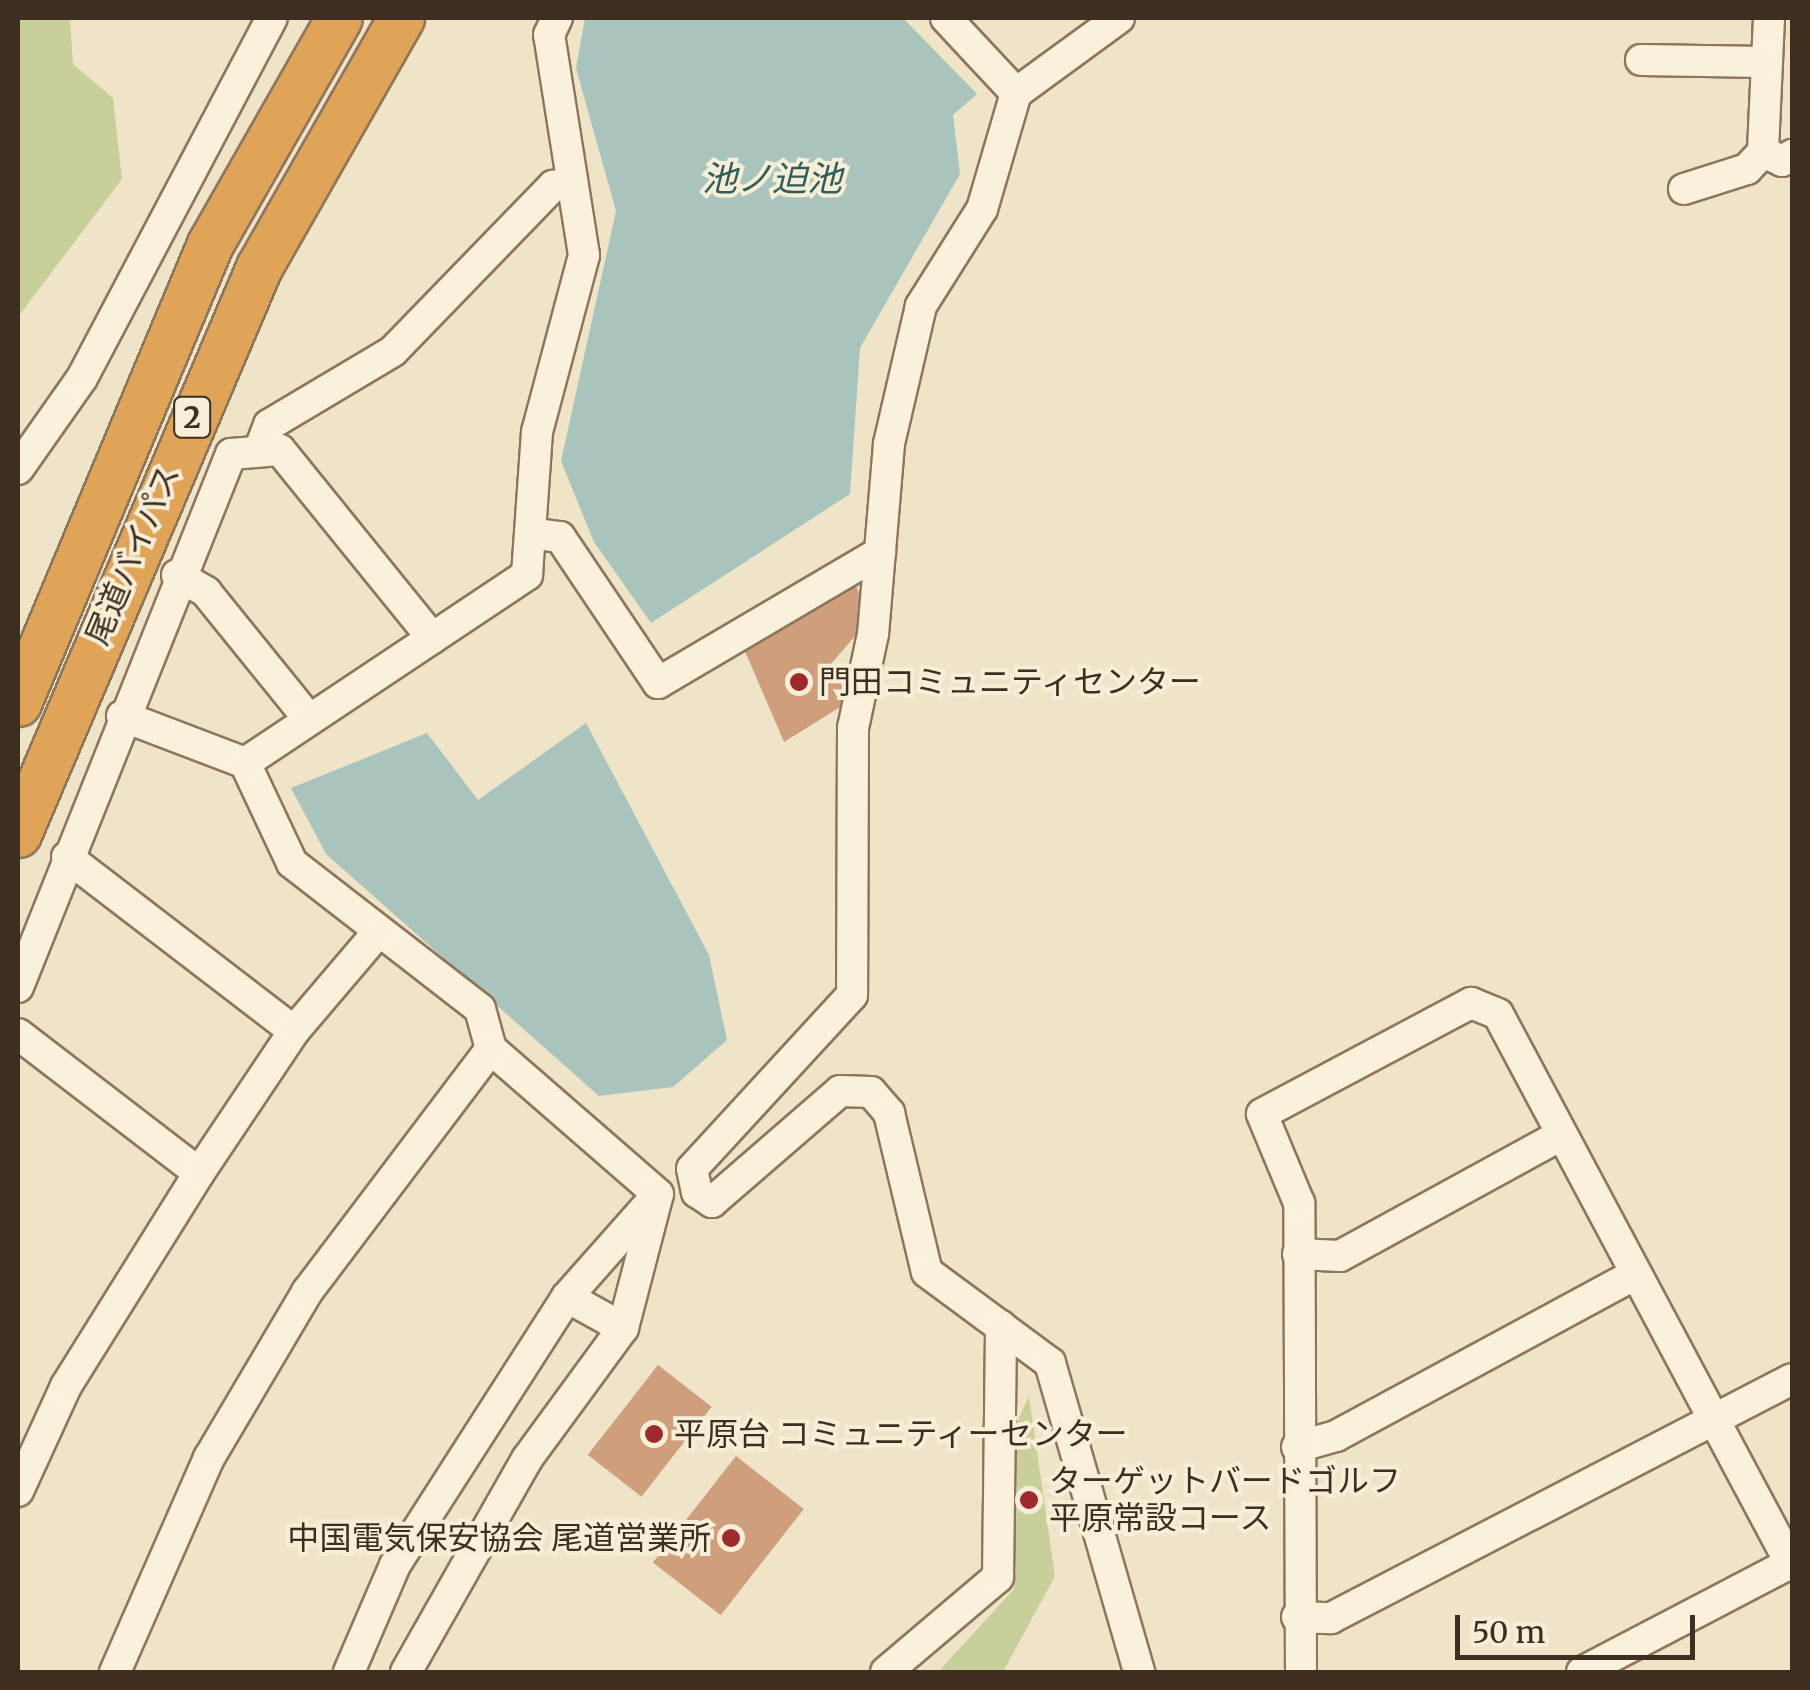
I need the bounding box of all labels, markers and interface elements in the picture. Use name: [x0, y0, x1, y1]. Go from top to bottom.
water label: 池ノ迫池: [702, 158, 842, 200]
road number: 2: [172, 392, 212, 442]
street label: 尾道バイパス: [78, 459, 188, 651]
place label: 門田コミュニティセンター: [819, 663, 1203, 701]
marker: 門田コミュニティセンター: [788, 671, 810, 693]
place label: 平原台 コミュニティーセンター: [674, 1415, 1130, 1453]
marker: 平原台 コミュニティーセンター: [643, 1423, 665, 1445]
place label: ターゲットバードゴルフ 平原常設コース: [1049, 1463, 1401, 1538]
marker: ターゲットバードゴルフ 平原常設コース: [1018, 1489, 1040, 1511]
place label: 中国電気保安協会 尾道営業所: [287, 1519, 711, 1557]
marker: 中国電気保安協会 尾道営業所: [720, 1527, 742, 1549]
scale bar: [1460, 1595, 1700, 1657]
text: 50 m: [1472, 1613, 1545, 1651]

